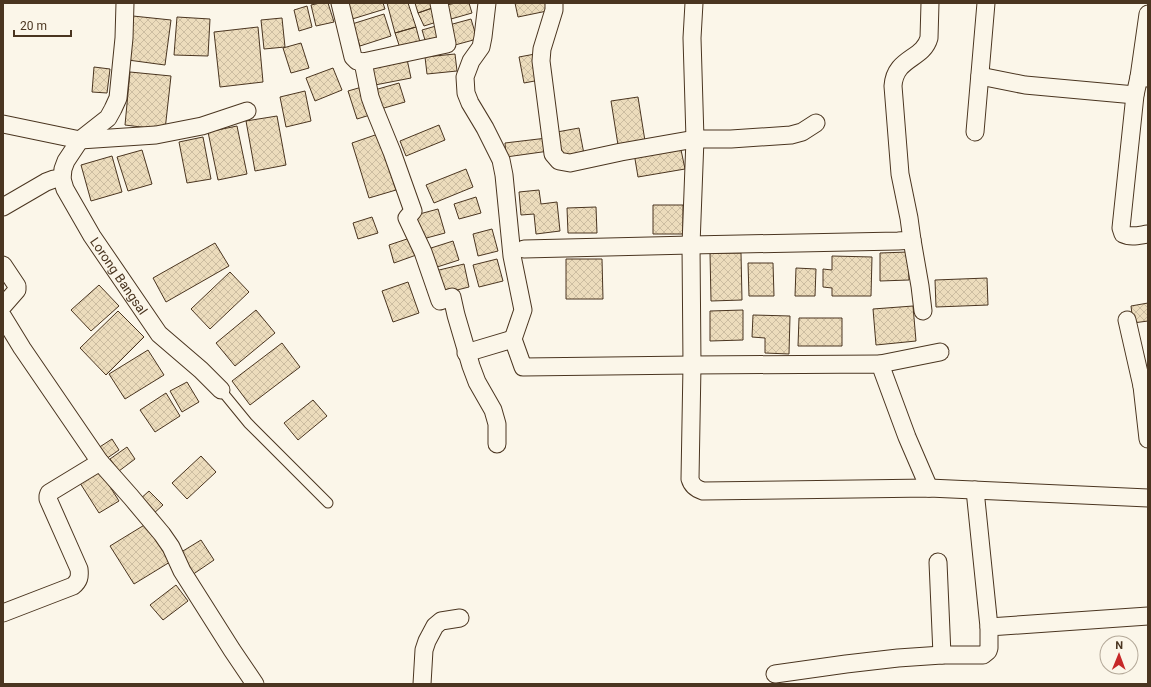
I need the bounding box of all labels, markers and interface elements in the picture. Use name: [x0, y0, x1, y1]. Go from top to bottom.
scale bar: [14, 12, 71, 38]
text: 20 m: [20, 19, 47, 33]
street label: Lorong Bangsal: [87, 234, 151, 317]
north arrow: [1099, 635, 1139, 675]
text: N: [1115, 639, 1123, 652]

